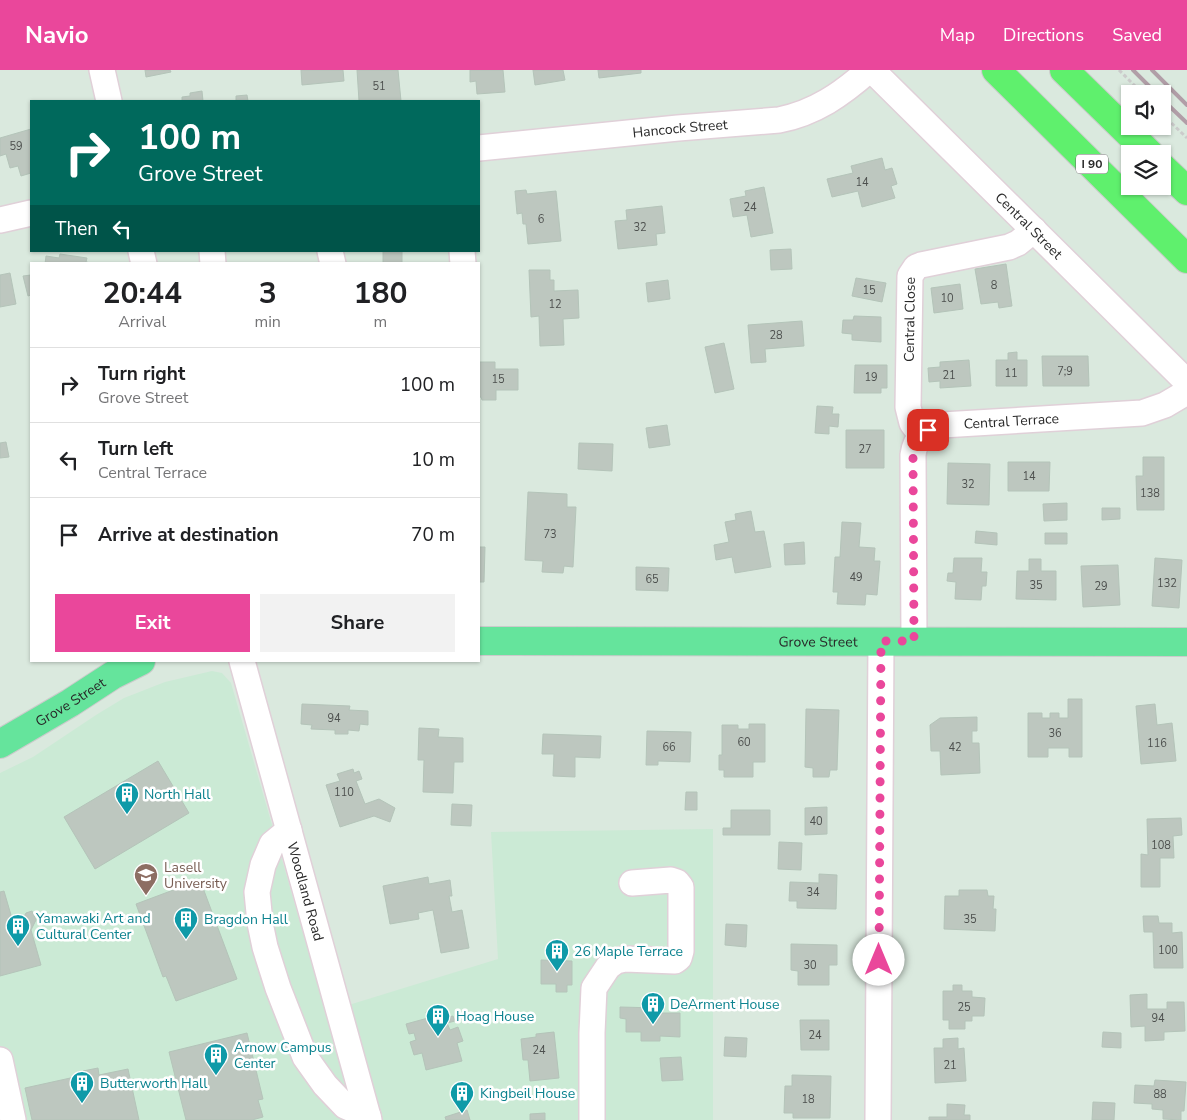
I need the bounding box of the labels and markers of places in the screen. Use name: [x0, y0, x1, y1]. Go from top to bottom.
pin: [907, 409, 949, 451]
building icon: North Hall: [114, 781, 140, 815]
place label: North Hall: [144, 785, 211, 804]
place label: Lasell University: [164, 858, 228, 893]
school or university icon: Lasell University: [133, 862, 159, 896]
building icon: Bragdon Hall: [173, 906, 199, 940]
place label: Yamawaki Art and Cultural Center: [35, 909, 151, 944]
place label: Bragdon Hall: [204, 910, 289, 929]
building icon: Yamawaki Art and Cultural Center: [5, 913, 31, 947]
building icon: 26 Maple Terrace: [544, 938, 570, 972]
place label: 26 Maple Terrace: [574, 942, 683, 961]
building icon: DeArment House: [640, 991, 666, 1025]
place label: DeArment House: [670, 995, 779, 1014]
building icon: Hoag House: [425, 1003, 451, 1037]
place label: Hoag House: [456, 1007, 534, 1026]
place label: Arnow Campus Center: [234, 1038, 332, 1073]
building icon: Arnow Campus Center: [203, 1042, 229, 1076]
building icon: Butterworth Hall: [69, 1070, 95, 1104]
place label: Butterworth Hall: [100, 1074, 208, 1093]
building icon: Kingbeil House: [449, 1080, 475, 1114]
place label: Kingbeil House: [480, 1084, 575, 1103]

